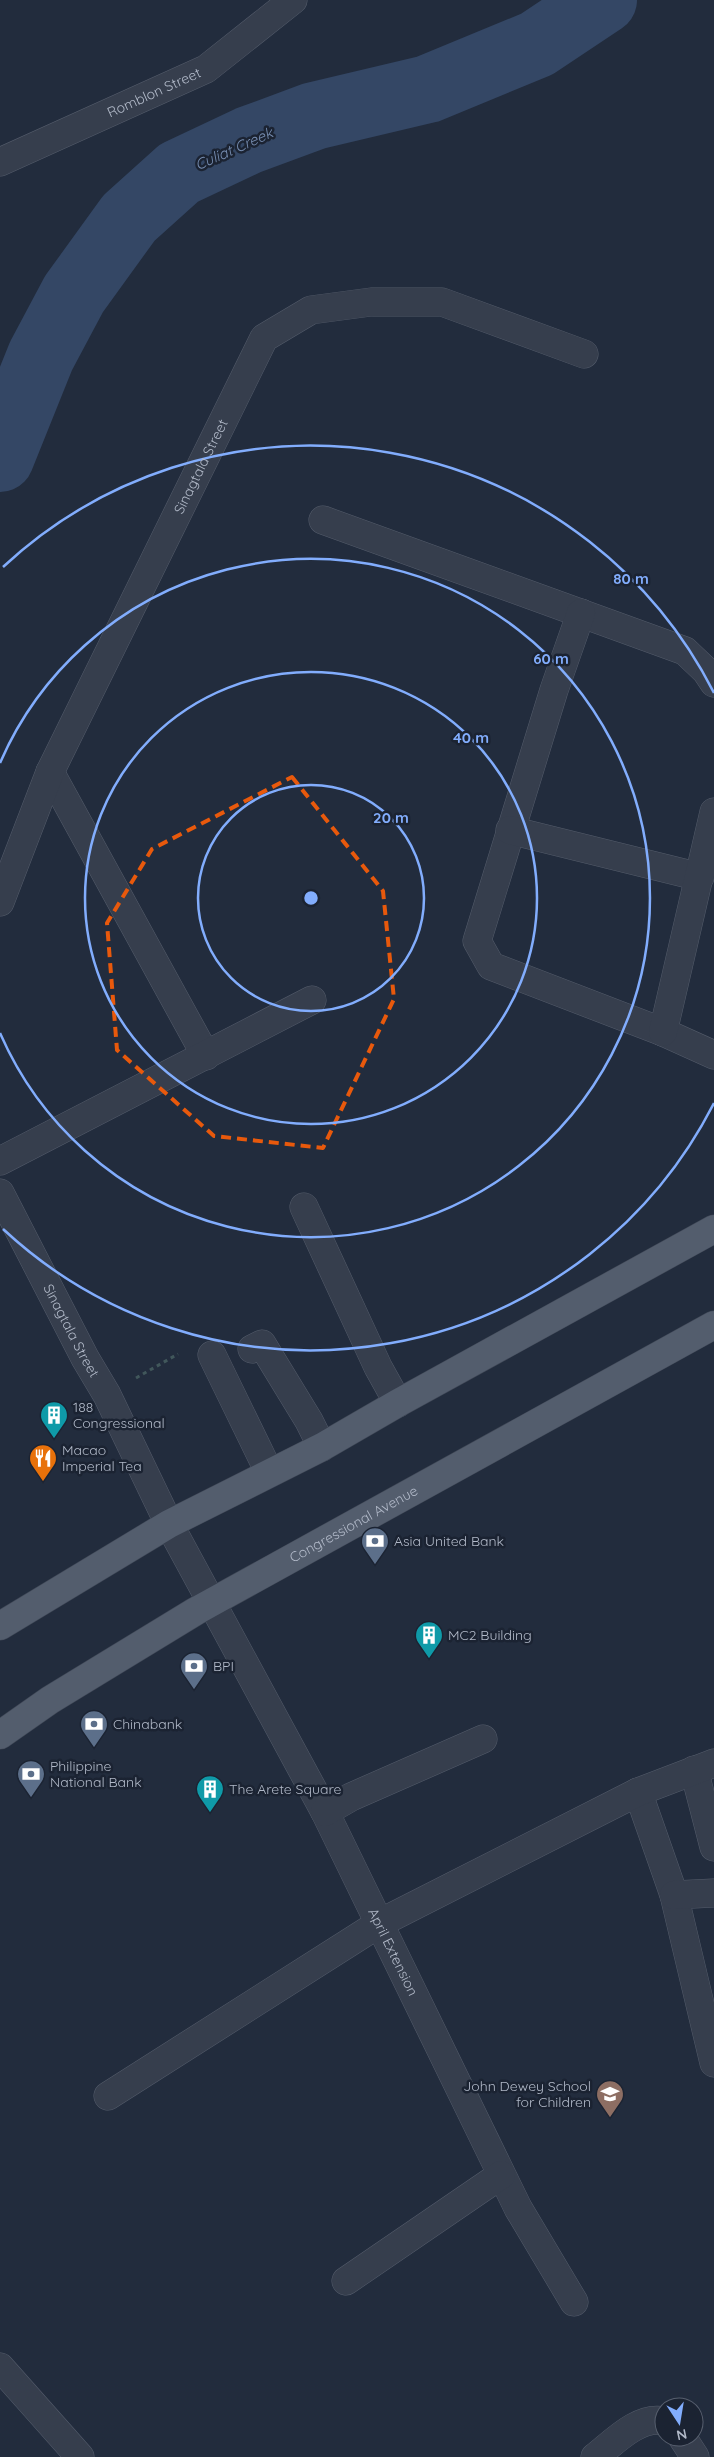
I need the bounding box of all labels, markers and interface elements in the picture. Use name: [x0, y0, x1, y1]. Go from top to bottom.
street label: Romblon Street: [104, 63, 204, 121]
water label: Culiat Creek: [192, 122, 278, 174]
street label: Sinagtala Street: [170, 416, 232, 517]
text: 80 m: [613, 569, 649, 588]
text: 60 m: [533, 649, 569, 668]
text: 40 m: [453, 728, 489, 747]
text: 20 m: [373, 808, 409, 827]
centre of rings: [302, 889, 320, 907]
street label: Sinagtala Street: [39, 1281, 104, 1381]
place label: 188 Congressional: [73, 1398, 165, 1432]
building icon: 188 Congressional: [39, 1400, 69, 1439]
place label: Macao Imperial Tea: [62, 1441, 142, 1475]
restaurant icon: Macao Imperial Tea: [28, 1443, 58, 1482]
street label: Congressional Avenue: [286, 1481, 421, 1567]
bank icon: Asia United Bank: [360, 1526, 390, 1565]
place label: Asia United Bank: [394, 1532, 504, 1550]
building icon: MC2 Building: [414, 1620, 444, 1659]
place label: MC2 Building: [448, 1626, 532, 1644]
bank icon: BPI: [179, 1651, 209, 1690]
place label: BPI: [213, 1657, 234, 1675]
bank icon: Chinabank: [79, 1709, 109, 1748]
place label: Chinabank: [113, 1715, 182, 1733]
place label: Philippine National Bank: [50, 1757, 142, 1791]
bank icon: Philippine National Bank: [16, 1759, 46, 1798]
building icon: The Arete Square: [195, 1774, 225, 1813]
place label: The Arete Square: [229, 1780, 341, 1798]
street label: April Extension: [364, 1905, 422, 1999]
place label: John Dewey School for Children: [463, 2077, 591, 2111]
school or university icon: John Dewey School for Children: [595, 2079, 625, 2118]
north arrow: [654, 2397, 704, 2447]
text: N: [675, 2425, 689, 2445]

